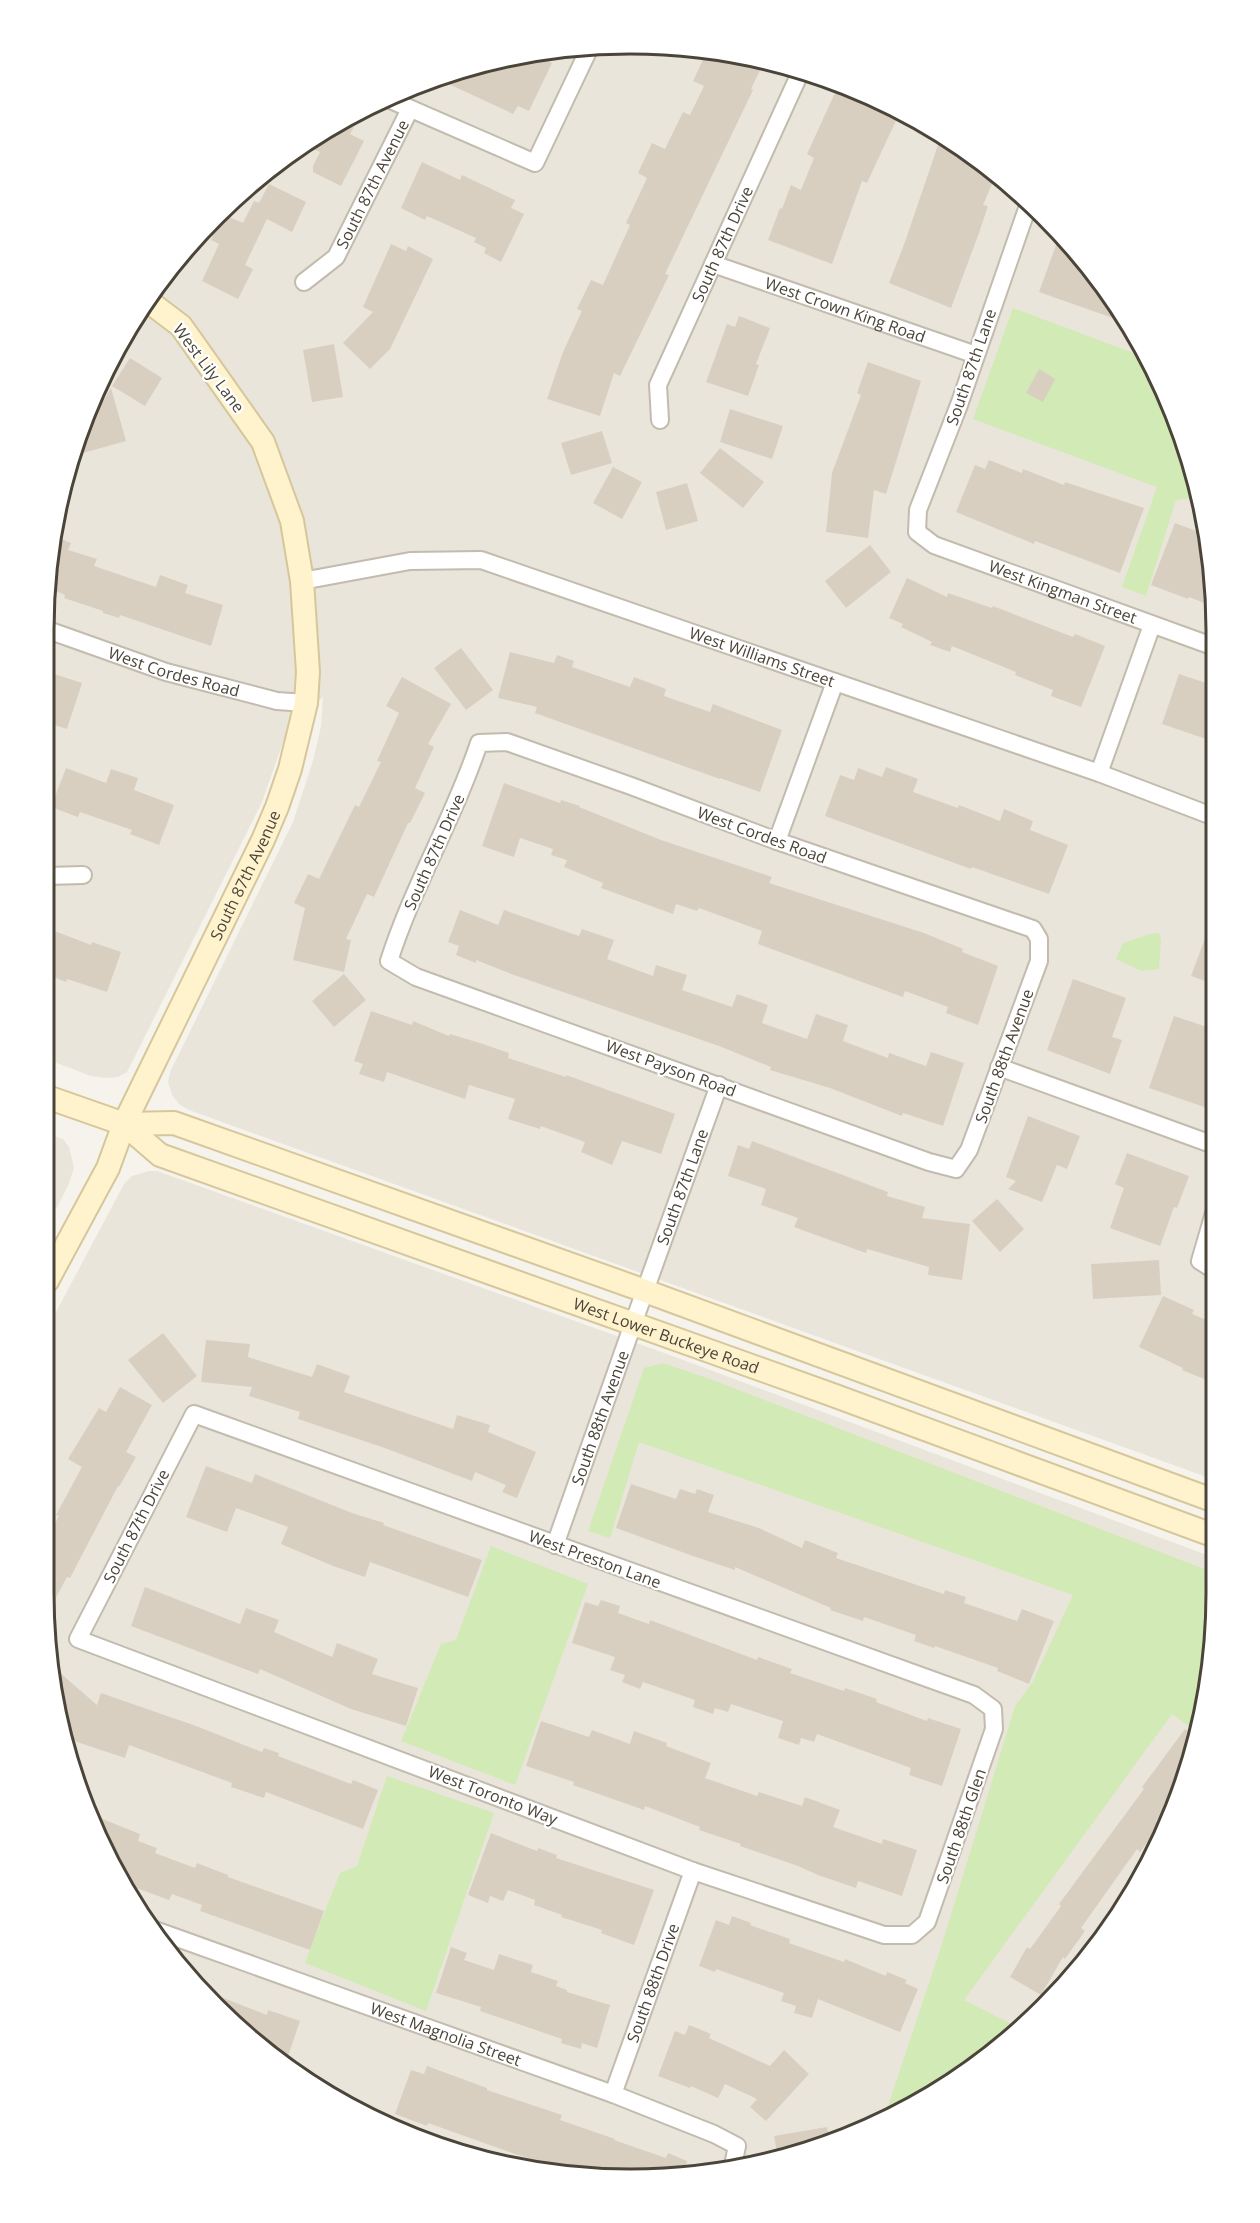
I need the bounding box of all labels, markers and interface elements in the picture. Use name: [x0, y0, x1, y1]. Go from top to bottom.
street label: South 87th Avenue: [331, 116, 414, 252]
street label: South 87th Drive: [686, 183, 758, 305]
street label: West Crown King Road: [762, 272, 929, 348]
street label: South 87th Lane: [941, 306, 1001, 428]
street label: West Lily Lane: [168, 319, 250, 417]
street label: West Kingman Street: [986, 555, 1140, 629]
street label: West Williams Street: [686, 622, 838, 692]
street label: West Cordes Road: [105, 641, 242, 702]
street label: South 87th Drive: [399, 790, 469, 914]
street label: West Cordes Road: [694, 801, 830, 869]
street label: South 87th Avenue: [205, 807, 285, 944]
street label: South 88th Avenue: [969, 986, 1039, 1126]
street label: West Payson Road: [603, 1034, 739, 1102]
street label: South 87th Lane: [651, 1126, 713, 1248]
street label: West Lower Buckeye Road: [570, 1292, 762, 1379]
street label: South 88th Avenue: [566, 1347, 634, 1488]
street label: South 87th Drive: [98, 1465, 174, 1587]
street label: West Preston Lane: [526, 1525, 664, 1593]
street label: West Toronto Way: [425, 1760, 562, 1830]
street label: South 88th Glen: [931, 1766, 991, 1886]
street label: South 88th Drive: [621, 1920, 684, 2046]
street label: West Magnolia Street: [367, 1997, 524, 2071]

